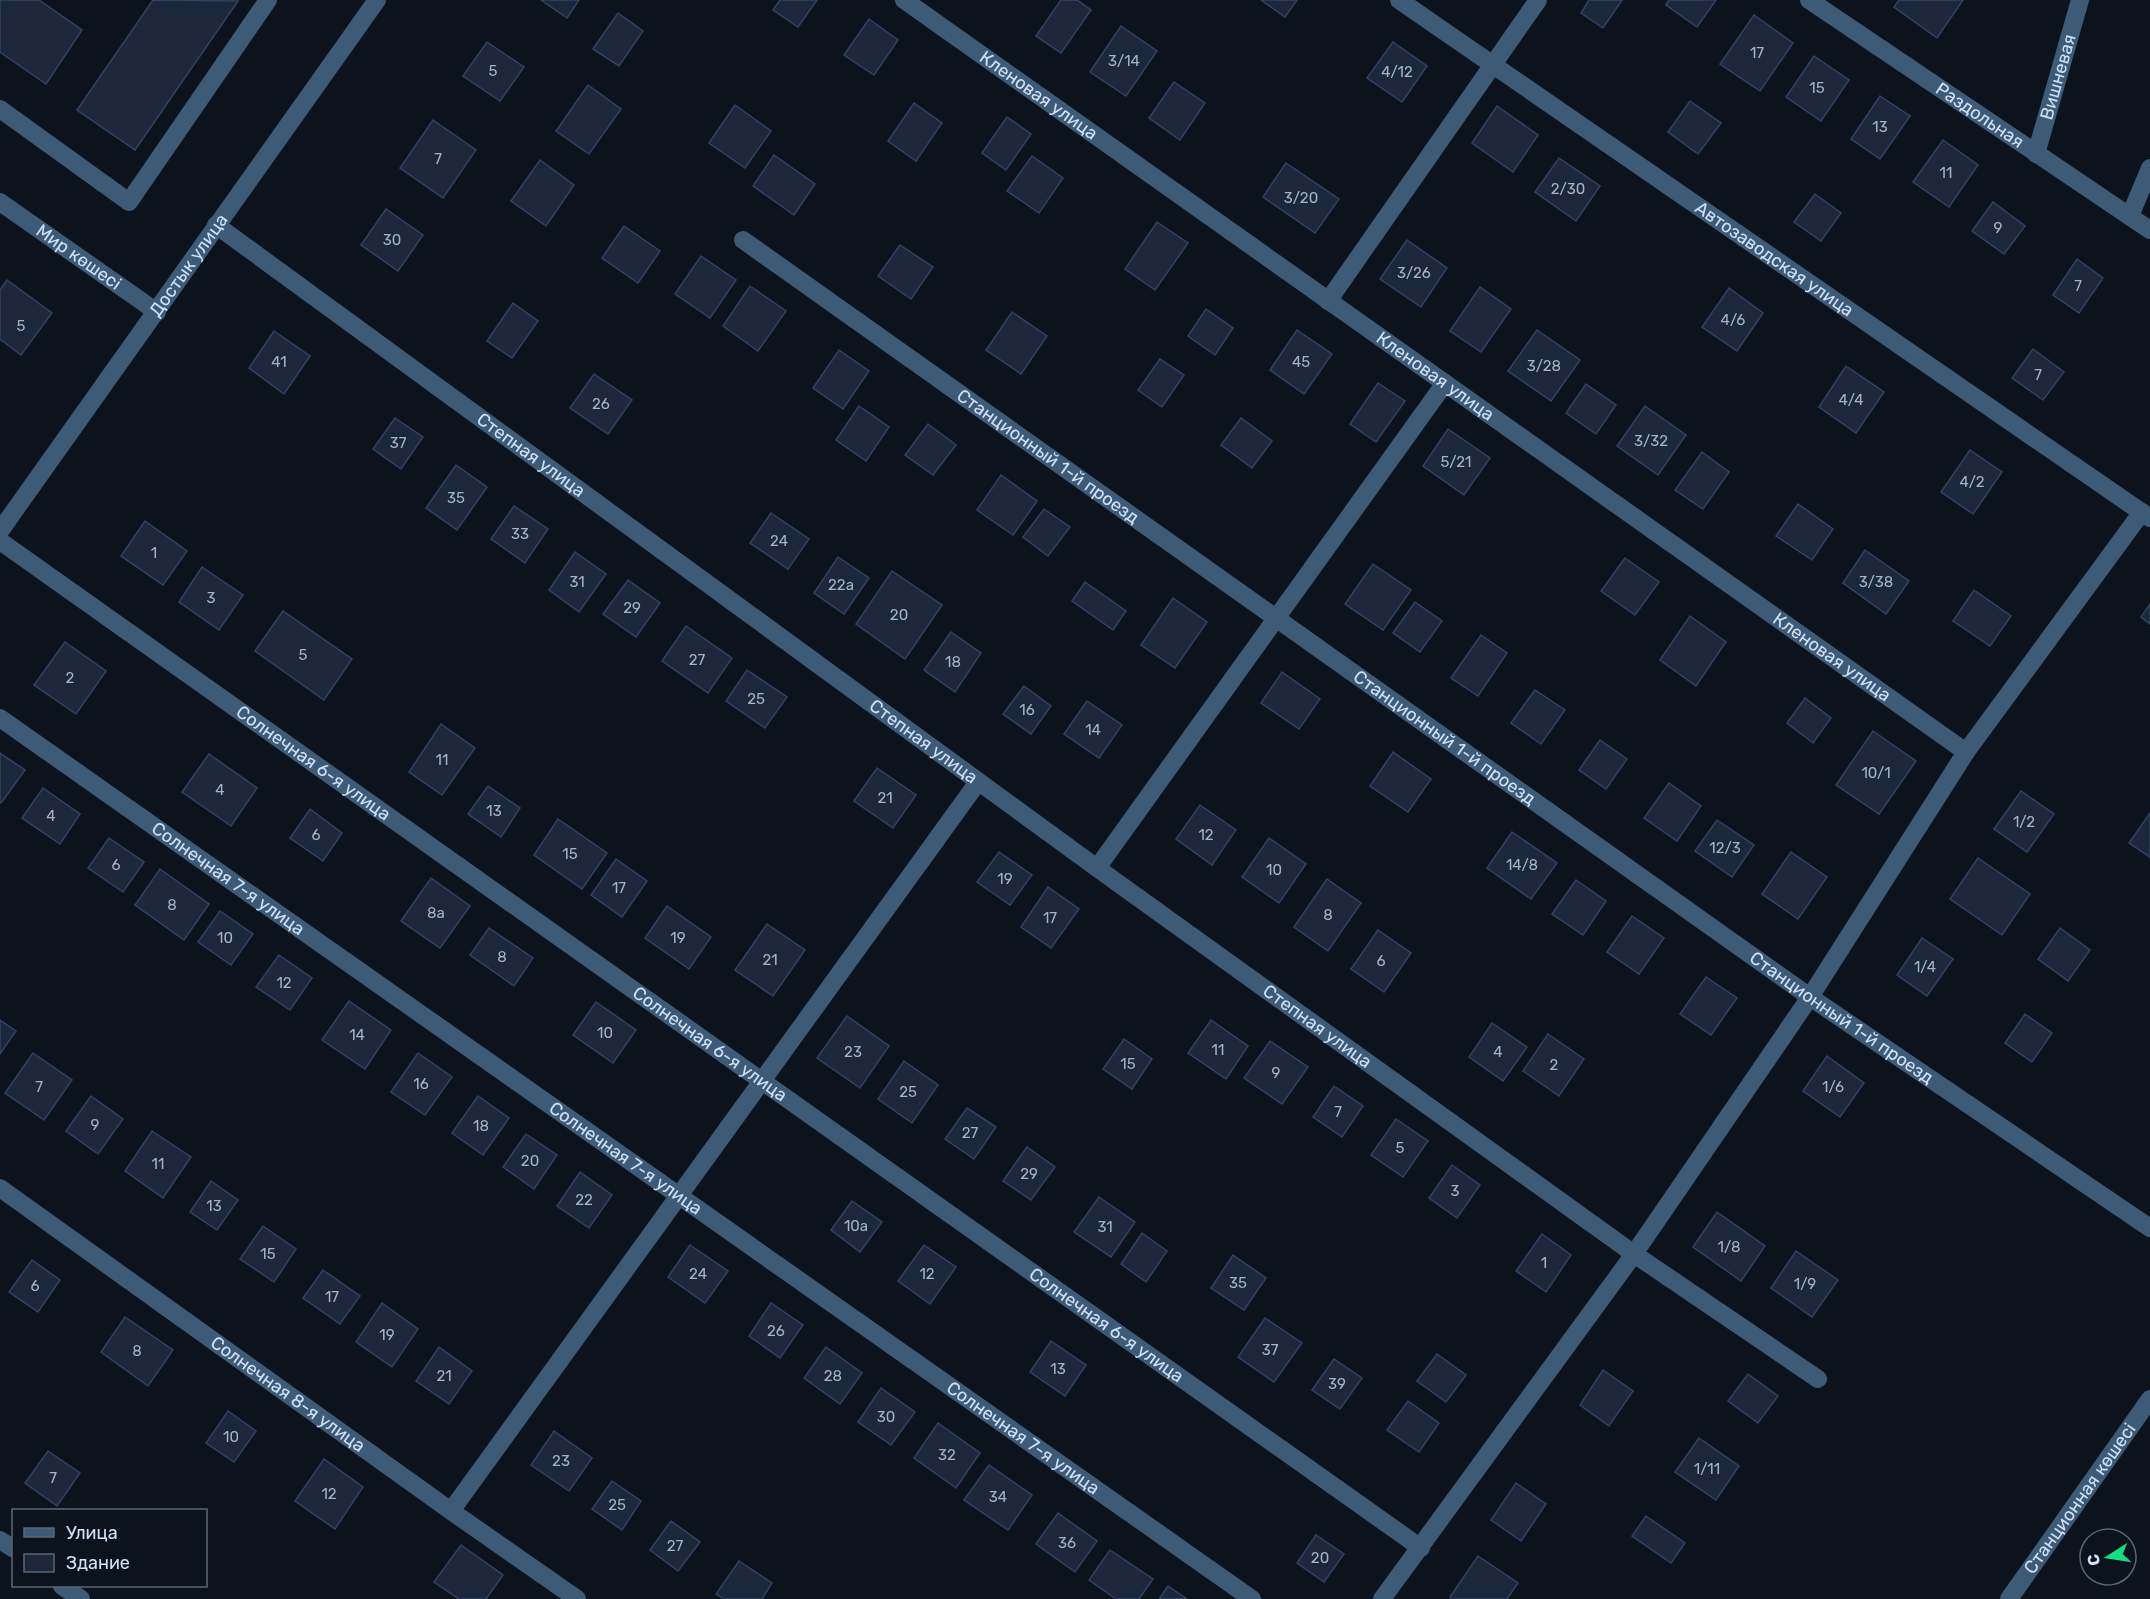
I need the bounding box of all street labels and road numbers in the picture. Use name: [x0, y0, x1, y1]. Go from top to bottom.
street label: Вишневая: [2035, 32, 2081, 122]
street label: Кленовая улица: [975, 46, 1102, 145]
street label: Раздольная: [1931, 78, 2028, 153]
street label: Автозаводская улица: [1691, 197, 1858, 321]
street label: Достык улица: [145, 210, 233, 321]
street label: Мир көшесі: [32, 220, 125, 294]
street label: Кленовая улица: [1372, 327, 1499, 425]
street label: Станционный 1-й проезд: [953, 384, 1144, 529]
street label: Степная улица: [472, 408, 590, 502]
street label: Кленовая улица: [1769, 608, 1895, 706]
street label: Станционный 1-й проезд: [1349, 665, 1540, 810]
street label: Степная улица: [865, 695, 982, 788]
street label: Солнечная 6-я улица: [232, 701, 395, 825]
street label: Солнечная 7-я улица: [147, 817, 309, 940]
street label: Станционный 1-й проезд: [1745, 947, 1938, 1089]
street label: Степная улица: [1259, 980, 1376, 1073]
street label: Солнечная 6-я улица: [628, 982, 791, 1106]
street label: Солнечная 7-я улица: [545, 1097, 706, 1220]
street label: Солнечная 6-я улица: [1025, 1263, 1188, 1387]
street label: Солнечная 8-я улица: [206, 1331, 369, 1457]
street label: Солнечная 7-я улица: [942, 1377, 1104, 1499]
street label: Станционная көшесі: [2019, 1419, 2139, 1579]

